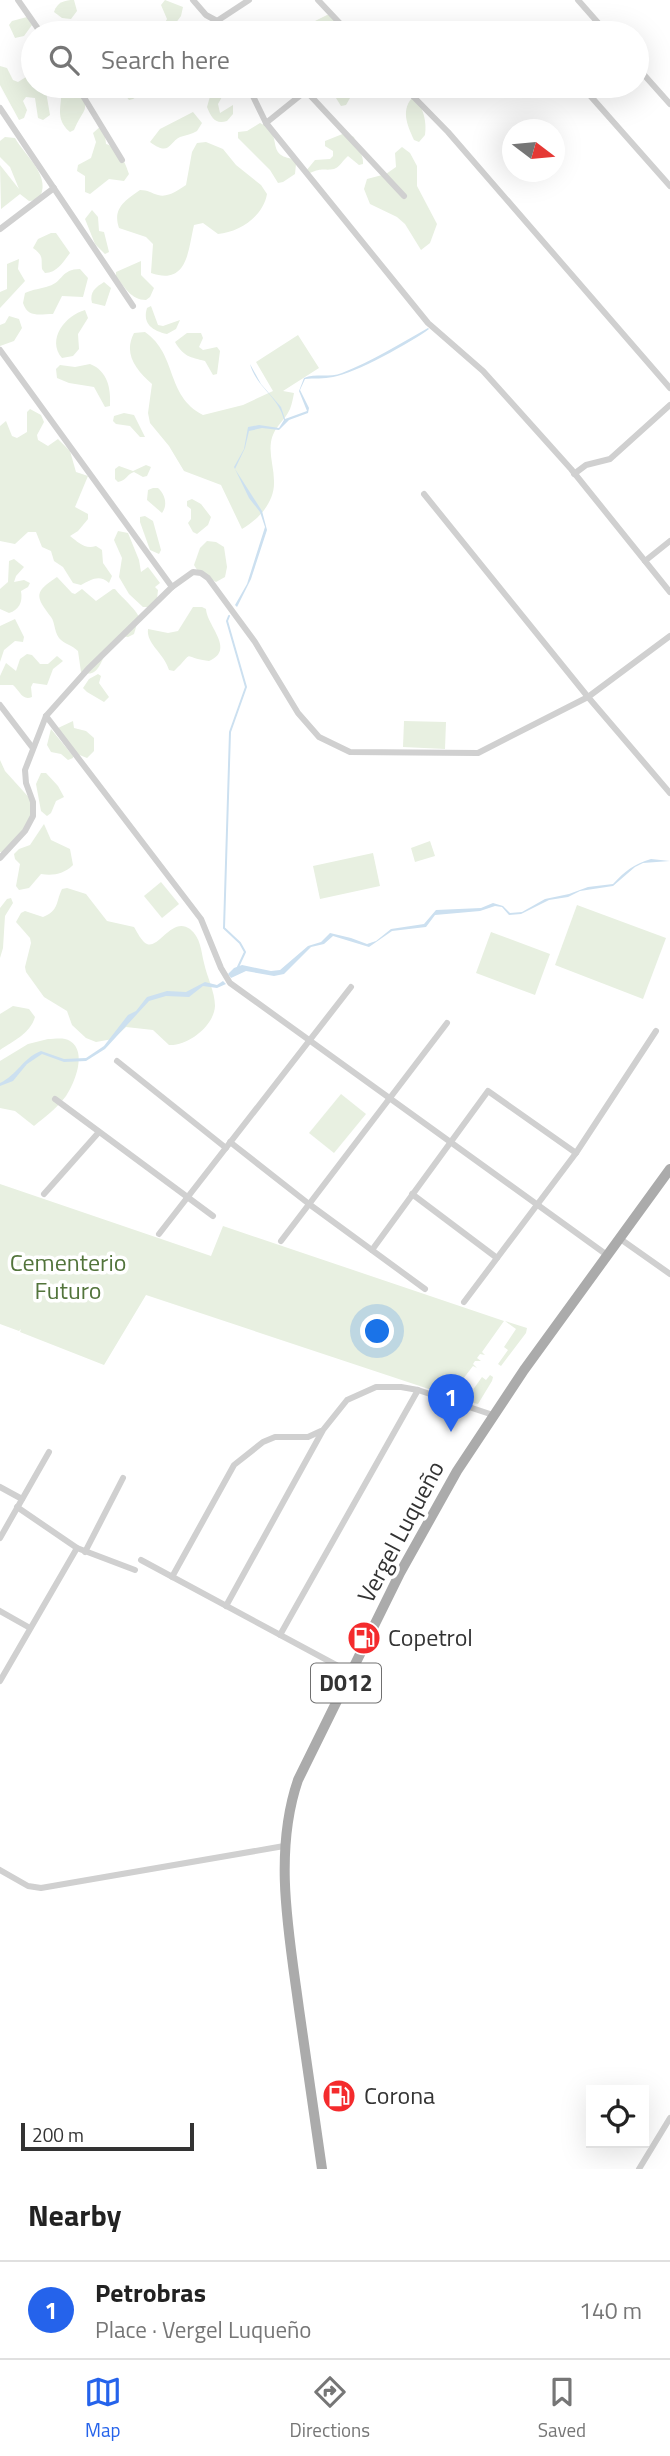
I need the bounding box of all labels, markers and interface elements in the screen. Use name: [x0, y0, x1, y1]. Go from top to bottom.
search box: [21, 21, 649, 98]
text: Search here: [101, 40, 230, 79]
icon: search: [45, 41, 83, 79]
north arrow: [502, 119, 565, 182]
park label: Cementerio Futuro: [10, 1244, 126, 1308]
your location: [360, 1314, 394, 1348]
pin: 1: [428, 1374, 474, 1432]
street label: Vergel Luqueño: [348, 1454, 453, 1609]
fuel station icon: Copetrol: [345, 1619, 383, 1657]
place label: Copetrol: [388, 1619, 473, 1655]
road number: D012: [311, 1664, 381, 1702]
fuel station icon: Corona: [320, 2077, 358, 2115]
place label: Corona: [364, 2077, 435, 2113]
map controls: [586, 2085, 649, 2148]
button: locate: [586, 2085, 649, 2148]
scale bar: [21, 2120, 194, 2152]
text: 200 m: [32, 2120, 84, 2149]
text: Nearby: [28, 2192, 121, 2238]
text: Petrobras: [95, 2273, 206, 2312]
text: 1: [45, 2293, 57, 2328]
text: 140 m: [579, 2293, 642, 2328]
text: Place · Vergel Luqueño: [95, 2312, 312, 2347]
tab: Map: [84, 2373, 122, 2444]
tab: Directions: [290, 2373, 370, 2444]
tab: Saved: [538, 2373, 586, 2444]

